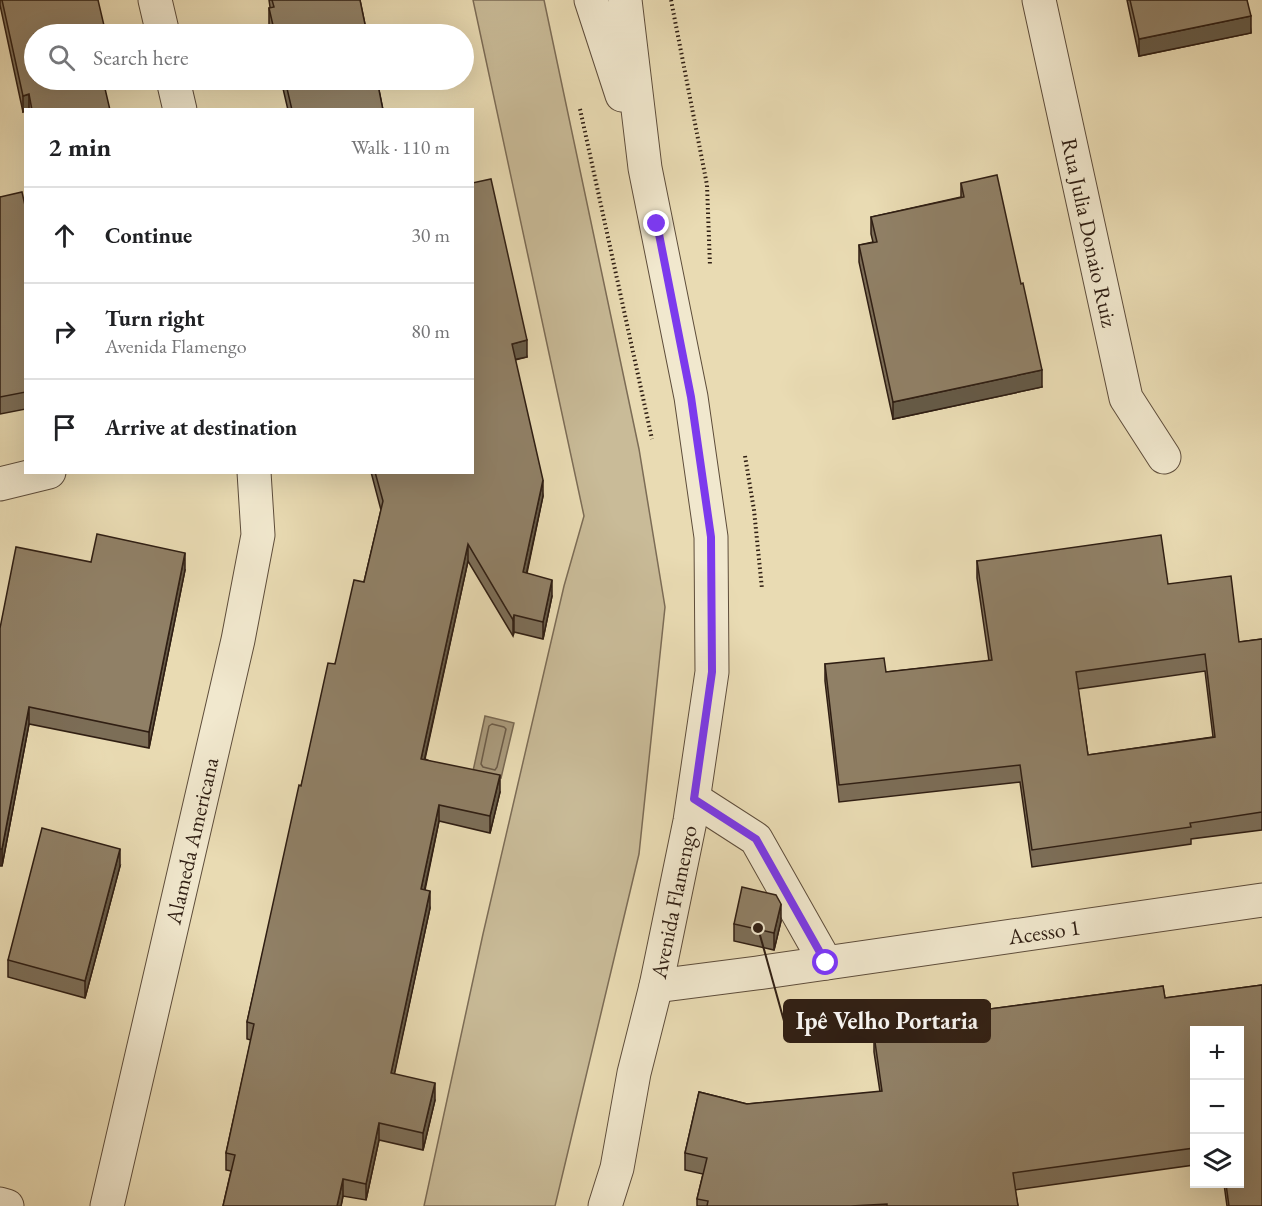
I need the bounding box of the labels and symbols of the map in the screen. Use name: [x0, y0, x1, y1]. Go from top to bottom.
street label: Rua Julia Donaio Ruiz: [1055, 135, 1124, 331]
route end: [643, 210, 669, 236]
street label: Alameda Americana: [158, 754, 225, 928]
street label: Avenida Flamengo: [644, 823, 704, 982]
street label: Acesso 1: [1005, 912, 1082, 952]
route start: [812, 949, 838, 975]
callout: Ipê Velho Portaria: [784, 1000, 990, 1042]
text: Ipê Velho Portaria: [796, 1005, 979, 1036]

